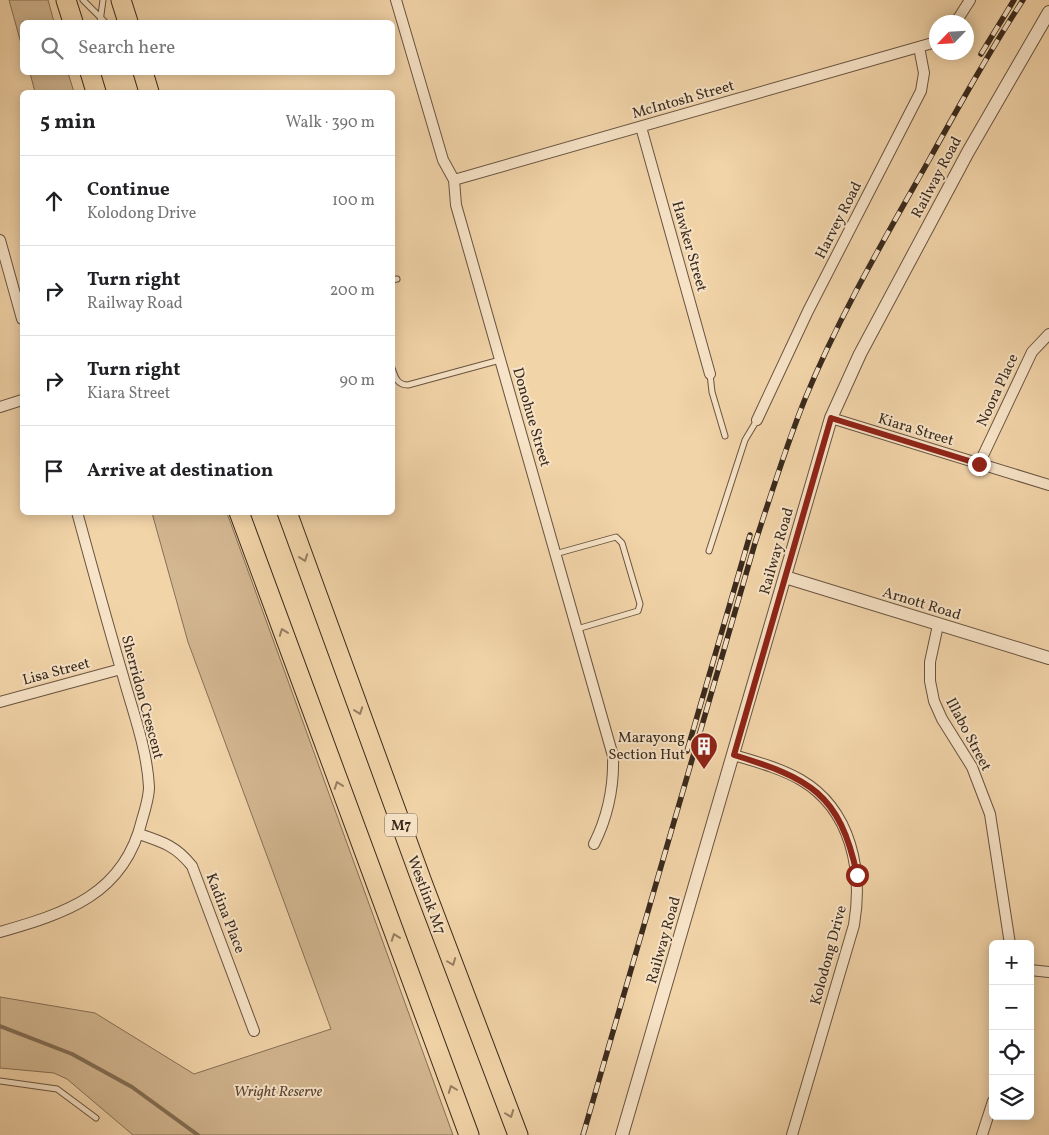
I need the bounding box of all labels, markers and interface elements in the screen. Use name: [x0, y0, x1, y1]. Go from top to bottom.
north arrow: [929, 15, 974, 60]
search box: [20, 20, 395, 75]
icon: search: [38, 34, 66, 62]
text: Search here: [78, 35, 175, 61]
street label: McIntosh Street: [630, 76, 737, 125]
text: 5 min: [40, 108, 96, 137]
text: Walk · 390 m: [286, 112, 375, 134]
street label: Railway Road: [907, 133, 968, 222]
text: Continue: [87, 177, 170, 203]
street label: Harvey Road: [811, 178, 868, 263]
icon: ahead: [40, 187, 68, 215]
text: 100 m: [332, 190, 375, 212]
street label: Hawker Street: [666, 199, 712, 294]
text: Kolodong Drive: [87, 203, 196, 225]
text: Turn right: [87, 267, 180, 293]
icon: right: [40, 277, 68, 305]
text: 200 m: [330, 280, 375, 302]
text: Railway Road: [87, 293, 183, 315]
street label: Noora Place: [972, 351, 1024, 431]
text: Turn right: [87, 357, 180, 383]
street label: Donohue Street: [506, 365, 555, 470]
icon: right: [40, 367, 68, 395]
text: 90 m: [339, 370, 375, 392]
text: Kiara Street: [87, 383, 170, 405]
street label: Kiara Street: [875, 409, 956, 452]
route end: [968, 453, 991, 476]
icon: arrive: [40, 457, 68, 485]
text: Arrive at destination: [87, 458, 273, 484]
street label: Railway Road: [755, 505, 800, 598]
one-way arrow: [298, 554, 308, 562]
street label: Arnott Road: [880, 583, 963, 626]
one-way arrow: [279, 628, 289, 637]
street label: Sherridon Crescent: [115, 633, 168, 762]
street label: Lisa Street: [20, 653, 92, 692]
street label: Illabo Street: [940, 694, 996, 775]
one-way arrow: [353, 706, 363, 715]
place label: Marayong Section Hut: [608, 728, 685, 766]
building icon: Marayong Section Hut: [689, 731, 719, 770]
one-way arrow: [334, 781, 344, 789]
road number: M7: [385, 814, 417, 836]
street label: Westlink M7: [401, 853, 450, 938]
route start: [846, 864, 869, 887]
street label: Kadina Place: [200, 870, 250, 957]
street label: Railway Road: [642, 894, 687, 987]
street label: Kolodong Drive: [806, 903, 853, 1008]
one-way arrow: [391, 933, 401, 942]
map controls: [989, 940, 1034, 1120]
button: +: [989, 940, 1034, 985]
one-way arrow: [446, 957, 456, 966]
button: −: [989, 985, 1034, 1030]
button: locate: [989, 1030, 1034, 1075]
button: layers: [989, 1075, 1034, 1120]
park label: Wright Reserve: [234, 1082, 323, 1103]
one-way arrow: [448, 1086, 458, 1094]
one-way arrow: [504, 1109, 514, 1118]

